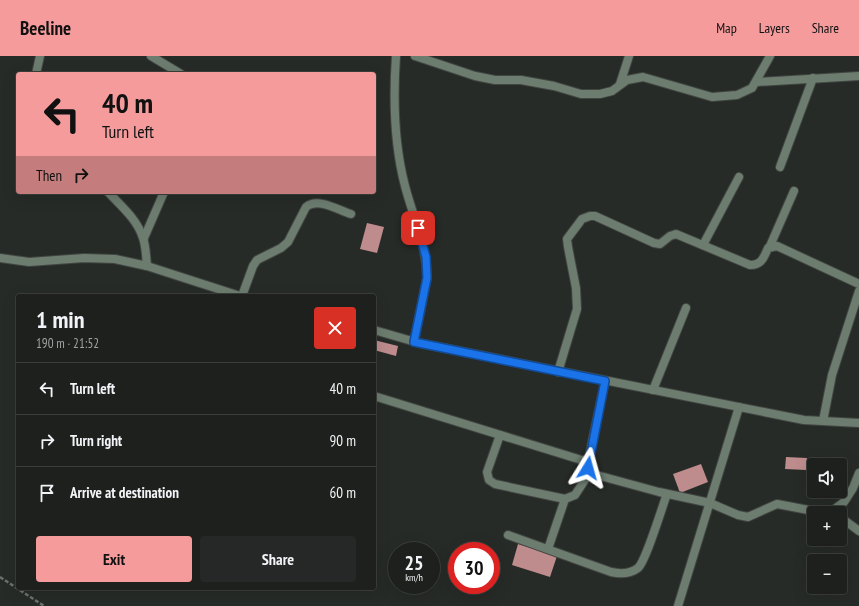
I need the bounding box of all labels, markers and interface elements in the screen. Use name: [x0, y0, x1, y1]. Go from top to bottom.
text: Beeline: [20, 16, 71, 40]
text: Map: [716, 19, 737, 37]
text: Layers: [759, 19, 790, 37]
text: Share: [812, 19, 839, 37]
text: 40 m: [102, 84, 153, 121]
icon: left: [36, 88, 88, 140]
text: Turn left: [102, 120, 154, 143]
icon: right: [70, 164, 92, 186]
text: Then: [36, 166, 62, 185]
pin: [401, 211, 435, 245]
icon: arrive: [407, 217, 429, 239]
text: 1 min: [36, 304, 84, 335]
button: close: [314, 307, 356, 349]
text: 190 m · 21:52: [36, 335, 99, 352]
icon: left: [36, 378, 58, 400]
text: Turn left: [70, 379, 115, 398]
text: 40 m: [330, 379, 356, 398]
icon: right: [36, 430, 58, 452]
text: Turn right: [70, 431, 122, 450]
text: 90 m: [330, 431, 356, 450]
position arrow: [567, 447, 609, 489]
map controls: [807, 458, 847, 594]
button: sound: [807, 458, 847, 498]
icon: arrive: [36, 482, 58, 504]
text: Arrive at destination: [70, 483, 179, 502]
text: 60 m: [330, 483, 356, 502]
button: +: [807, 506, 847, 546]
button: Exit: [36, 536, 192, 582]
button: Share: [200, 536, 356, 582]
speed limit sign: 30: [448, 542, 500, 594]
text: 25: [404, 550, 424, 576]
button: −: [807, 554, 847, 594]
text: km/h: [405, 571, 423, 584]

